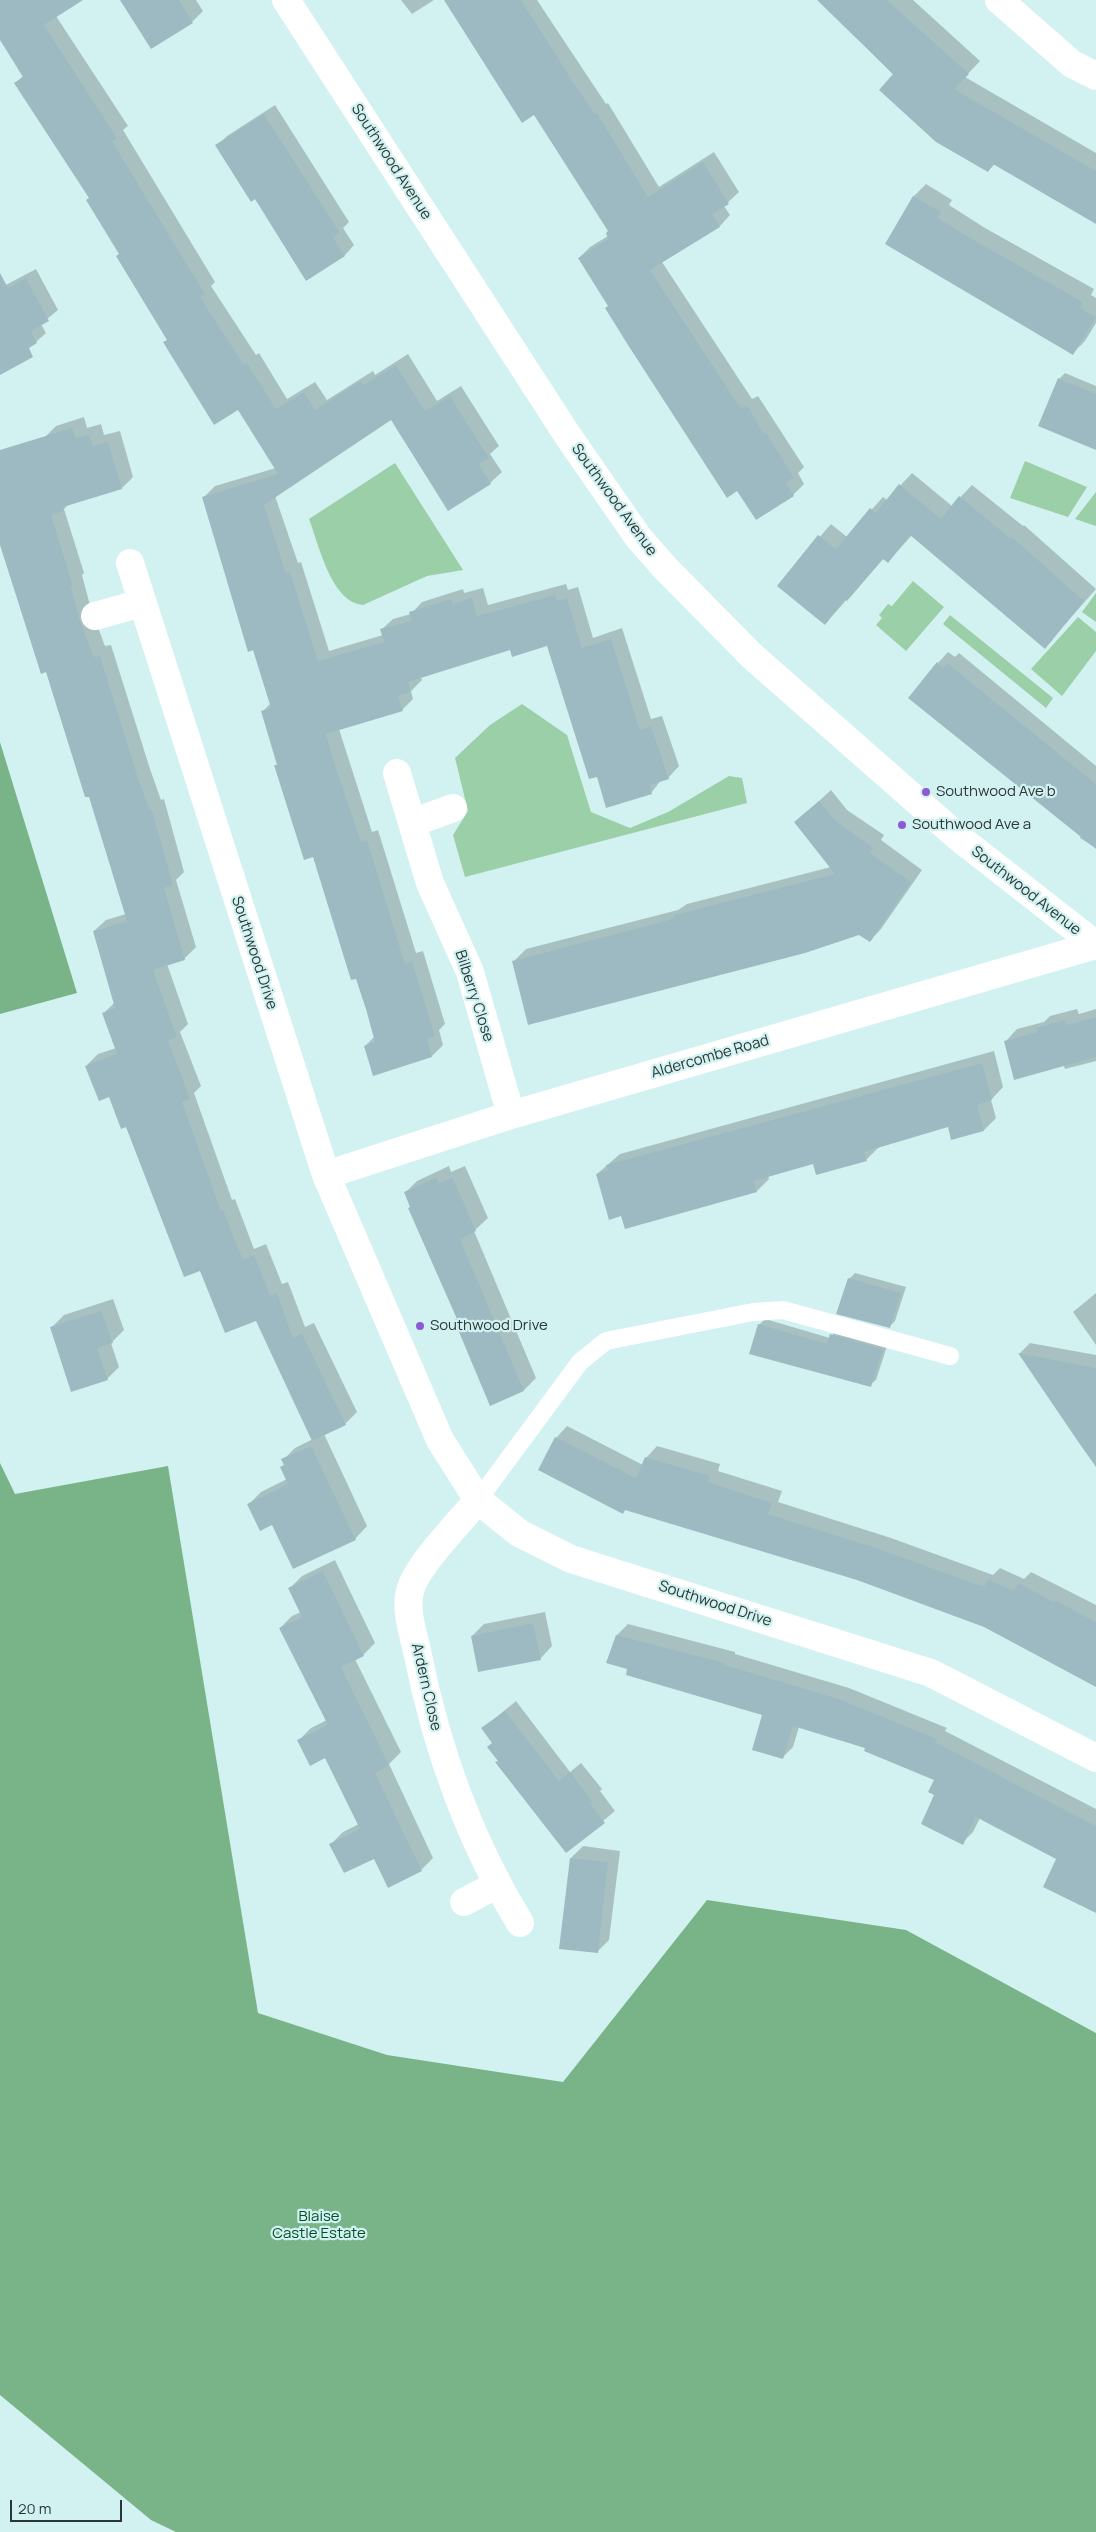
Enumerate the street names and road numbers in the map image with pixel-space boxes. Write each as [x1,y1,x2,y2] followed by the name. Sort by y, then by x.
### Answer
[347,101,435,223] street label: Southwood Avenue
[567,440,661,560] street label: Southwood Avenue
[968,843,1084,939] street label: Southwood Avenue
[227,894,281,1012] street label: Southwood Drive
[451,948,497,1044] street label: Bilberry Close
[649,1032,771,1082] street label: Aldercombe Road
[656,1577,774,1631] street label: Southwood Drive
[407,1641,445,1733] street label: Ardern Close

